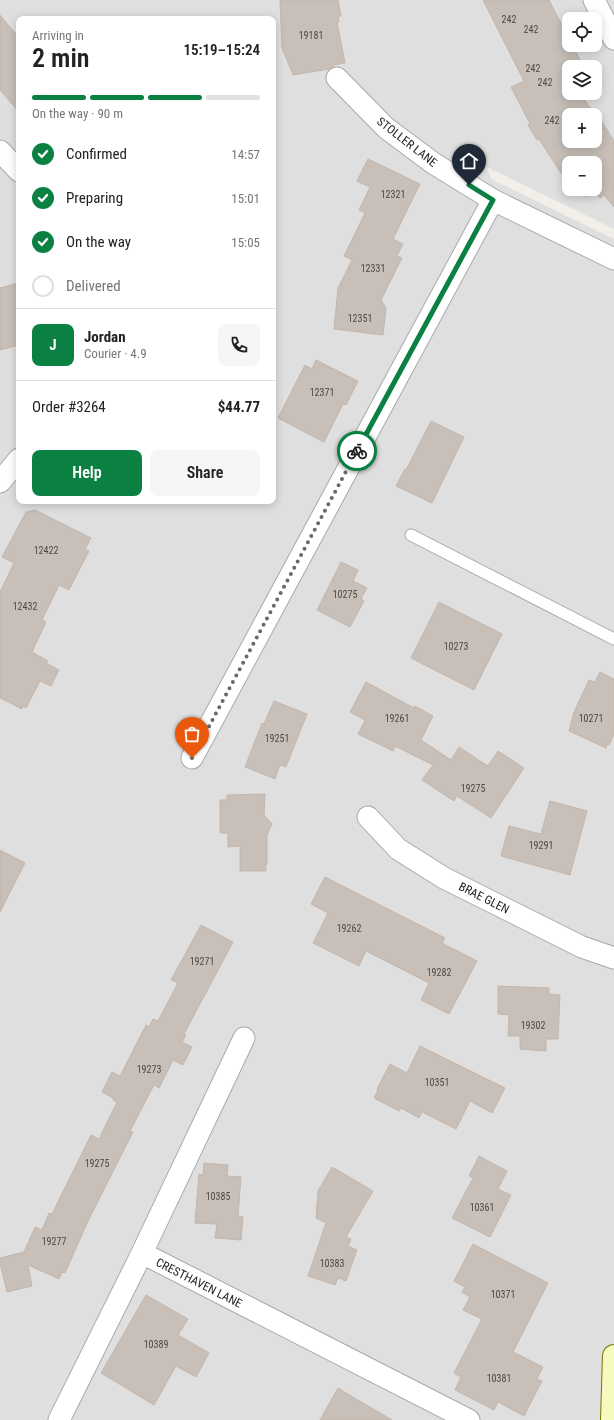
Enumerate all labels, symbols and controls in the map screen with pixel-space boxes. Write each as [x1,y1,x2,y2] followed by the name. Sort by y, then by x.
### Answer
[562,12,602,196] map controls
[562,12,602,52] button: locate
[502,14,516,25] house number: 242
[524,24,538,35] house number: 242
[32,28,84,43] text: Arriving in
[299,30,323,41] house number: 19181
[183,41,260,59] text: 15:19–15:24
[32,43,90,73] text: 2 min
[562,60,602,100] button: layers
[526,63,540,74] house number: 242
[538,77,552,88] house number: 242
[32,106,123,121] text: On the way · 90 m
[562,108,602,148] button: +
[374,114,440,170] street label: STOLLER LANE
[545,115,559,126] house number: 242
[32,143,54,165] icon: check
[452,144,486,185] pin
[66,145,127,163] text: Confirmed
[231,147,260,162] text: 14:57
[458,150,480,172] icon: home
[562,156,602,196] button: −
[32,187,54,209] icon: check
[66,189,123,207] text: Preparing
[381,189,405,200] house number: 12321
[231,191,260,206] text: 15:01
[32,231,54,253] icon: check
[66,233,131,251] text: On the way
[231,235,260,250] text: 15:05
[361,263,385,274] house number: 12331
[66,277,121,295] text: Delivered
[348,313,372,324] house number: 12351
[218,324,260,366] button: phone
[84,328,126,346] text: Jordan
[49,336,57,354] text: J
[84,346,147,361] text: Courier · 4.9
[310,387,334,398] house number: 12371
[32,398,106,416] text: Order #3264
[218,398,260,416] text: $44.77
[337,431,377,471] courier
[346,440,368,462] icon: bike
[32,450,142,496] button: Help
[150,450,260,496] button: Share
[34,545,58,556] house number: 12422
[333,589,357,600] house number: 10275
[13,601,37,612] house number: 12432
[444,641,468,652] house number: 10273
[385,713,409,724] house number: 19261
[579,713,603,724] house number: 10271
[175,717,209,758] pin
[181,723,203,745] icon: bag
[265,733,289,744] house number: 19251
[461,783,485,794] house number: 19275
[529,840,553,851] house number: 19291
[456,879,512,917] street label: BRAE GLEN
[337,923,361,934] house number: 19262
[190,956,214,967] house number: 19271
[427,967,451,978] house number: 19282
[521,1020,545,1031] house number: 19302
[137,1064,161,1075] house number: 19273
[425,1077,449,1088] house number: 10351
[85,1158,109,1169] house number: 19275
[206,1191,230,1202] house number: 10385
[470,1202,494,1213] house number: 10361
[42,1236,66,1247] house number: 19277
[154,1255,244,1311] street label: CRESTHAVEN LANE
[320,1258,344,1269] house number: 10383
[491,1289,515,1300] house number: 10371
[144,1339,168,1350] house number: 10389
[487,1373,511,1384] house number: 10381

